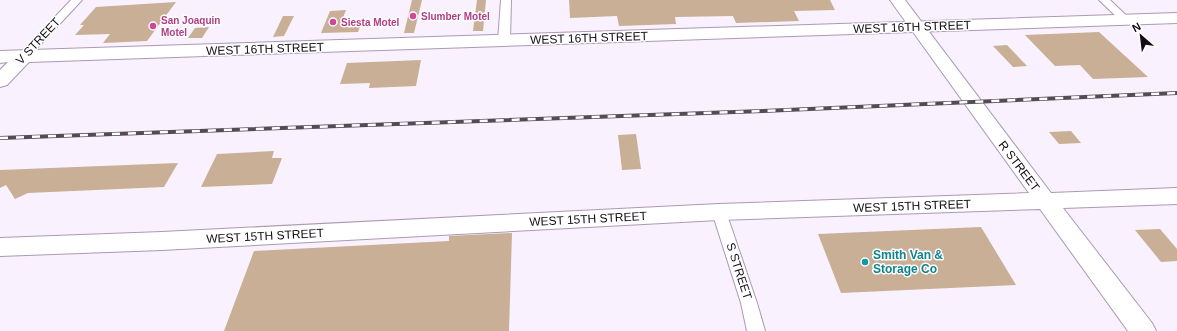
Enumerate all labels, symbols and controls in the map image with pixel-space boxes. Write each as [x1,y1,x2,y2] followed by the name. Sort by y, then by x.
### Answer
[408,11,418,21] marker: Slumber Motel
[421,11,490,22] place label: Slumber Motel
[13,14,64,67] street label: V STREET
[161,15,220,38] place label: San Joaquin Motel
[1121,16,1161,56] north arrow
[328,17,338,27] marker: Siesta Motel
[341,17,400,28] place label: Siesta Motel
[853,18,972,36] street label: WEST 16TH STREET
[1130,20,1143,34] text: N
[148,21,158,31] marker: San Joaquin Motel
[530,29,649,47] street label: WEST 16TH STREET
[206,40,325,58] street label: WEST 16TH STREET
[996,138,1043,194] street label: R STREET
[853,197,972,215] street label: WEST 15TH STREET
[529,209,648,229] street label: WEST 15TH STREET
[206,226,325,246] street label: WEST 15TH STREET
[723,241,755,302] street label: S STREET
[873,248,943,276] place label: Smith Van & Storage Co
[860,257,870,267] marker: Smith Van & Storage Co

